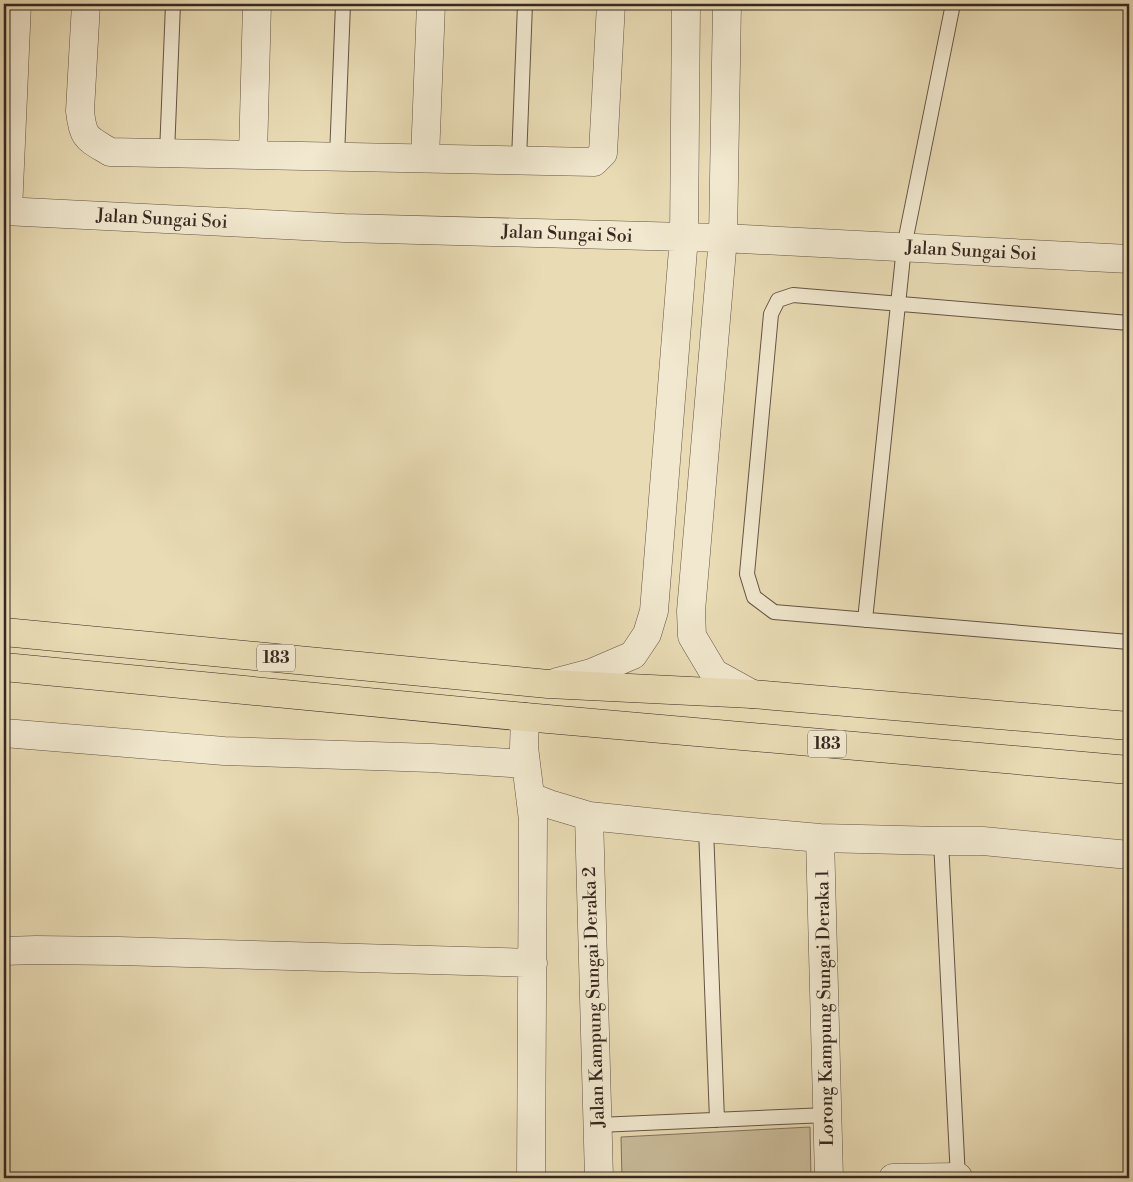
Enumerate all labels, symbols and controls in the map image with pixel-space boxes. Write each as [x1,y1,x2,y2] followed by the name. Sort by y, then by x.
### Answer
[95,204,228,234] street label: Jalan Sungai Soi
[500,220,633,248] street label: Jalan Sungai Soi
[904,236,1037,266] street label: Jalan Sungai Soi
[257,644,295,671] road number: 183
[808,731,846,758] road number: 183
[578,866,610,1129] street label: Jalan Kampung Sungai Deraka 2
[811,869,839,1146] street label: Lorong Kampung Sungai Deraka 1

